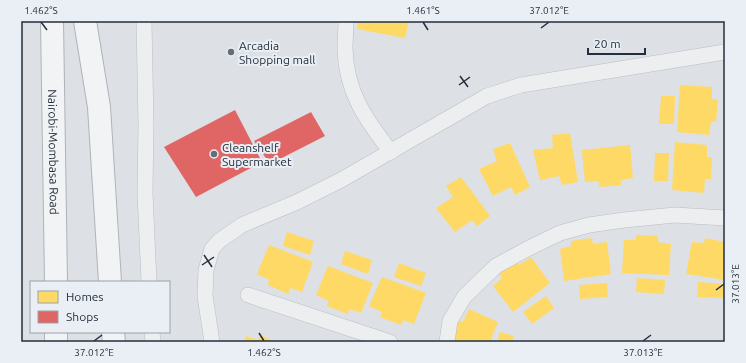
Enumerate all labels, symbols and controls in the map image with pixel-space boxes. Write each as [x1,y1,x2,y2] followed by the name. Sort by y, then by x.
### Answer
[24,5,58,16] text: 1.462°S
[406,5,440,16] text: 1.461°S
[529,5,569,16] text: 37.012°E
[588,30,645,56] scale bar
[594,37,621,50] text: 20 m
[239,39,315,66] place label: Arcadia Shopping mall
[226,47,236,57] marker: Arcadia Shopping mall
[47,89,61,215] street label: Nairobi-Mombasa Road
[222,141,292,168] place label: Cleanshelf Supermarket
[209,149,219,159] marker: Cleanshelf Supermarket
[730,264,741,304] text: 37.013°E
[30,281,170,333] legend
[66,290,104,303] text: Homes
[66,310,98,323] text: Shops
[74,347,114,358] text: 37.012°E
[247,347,281,358] text: 1.462°S
[623,347,663,358] text: 37.013°E

